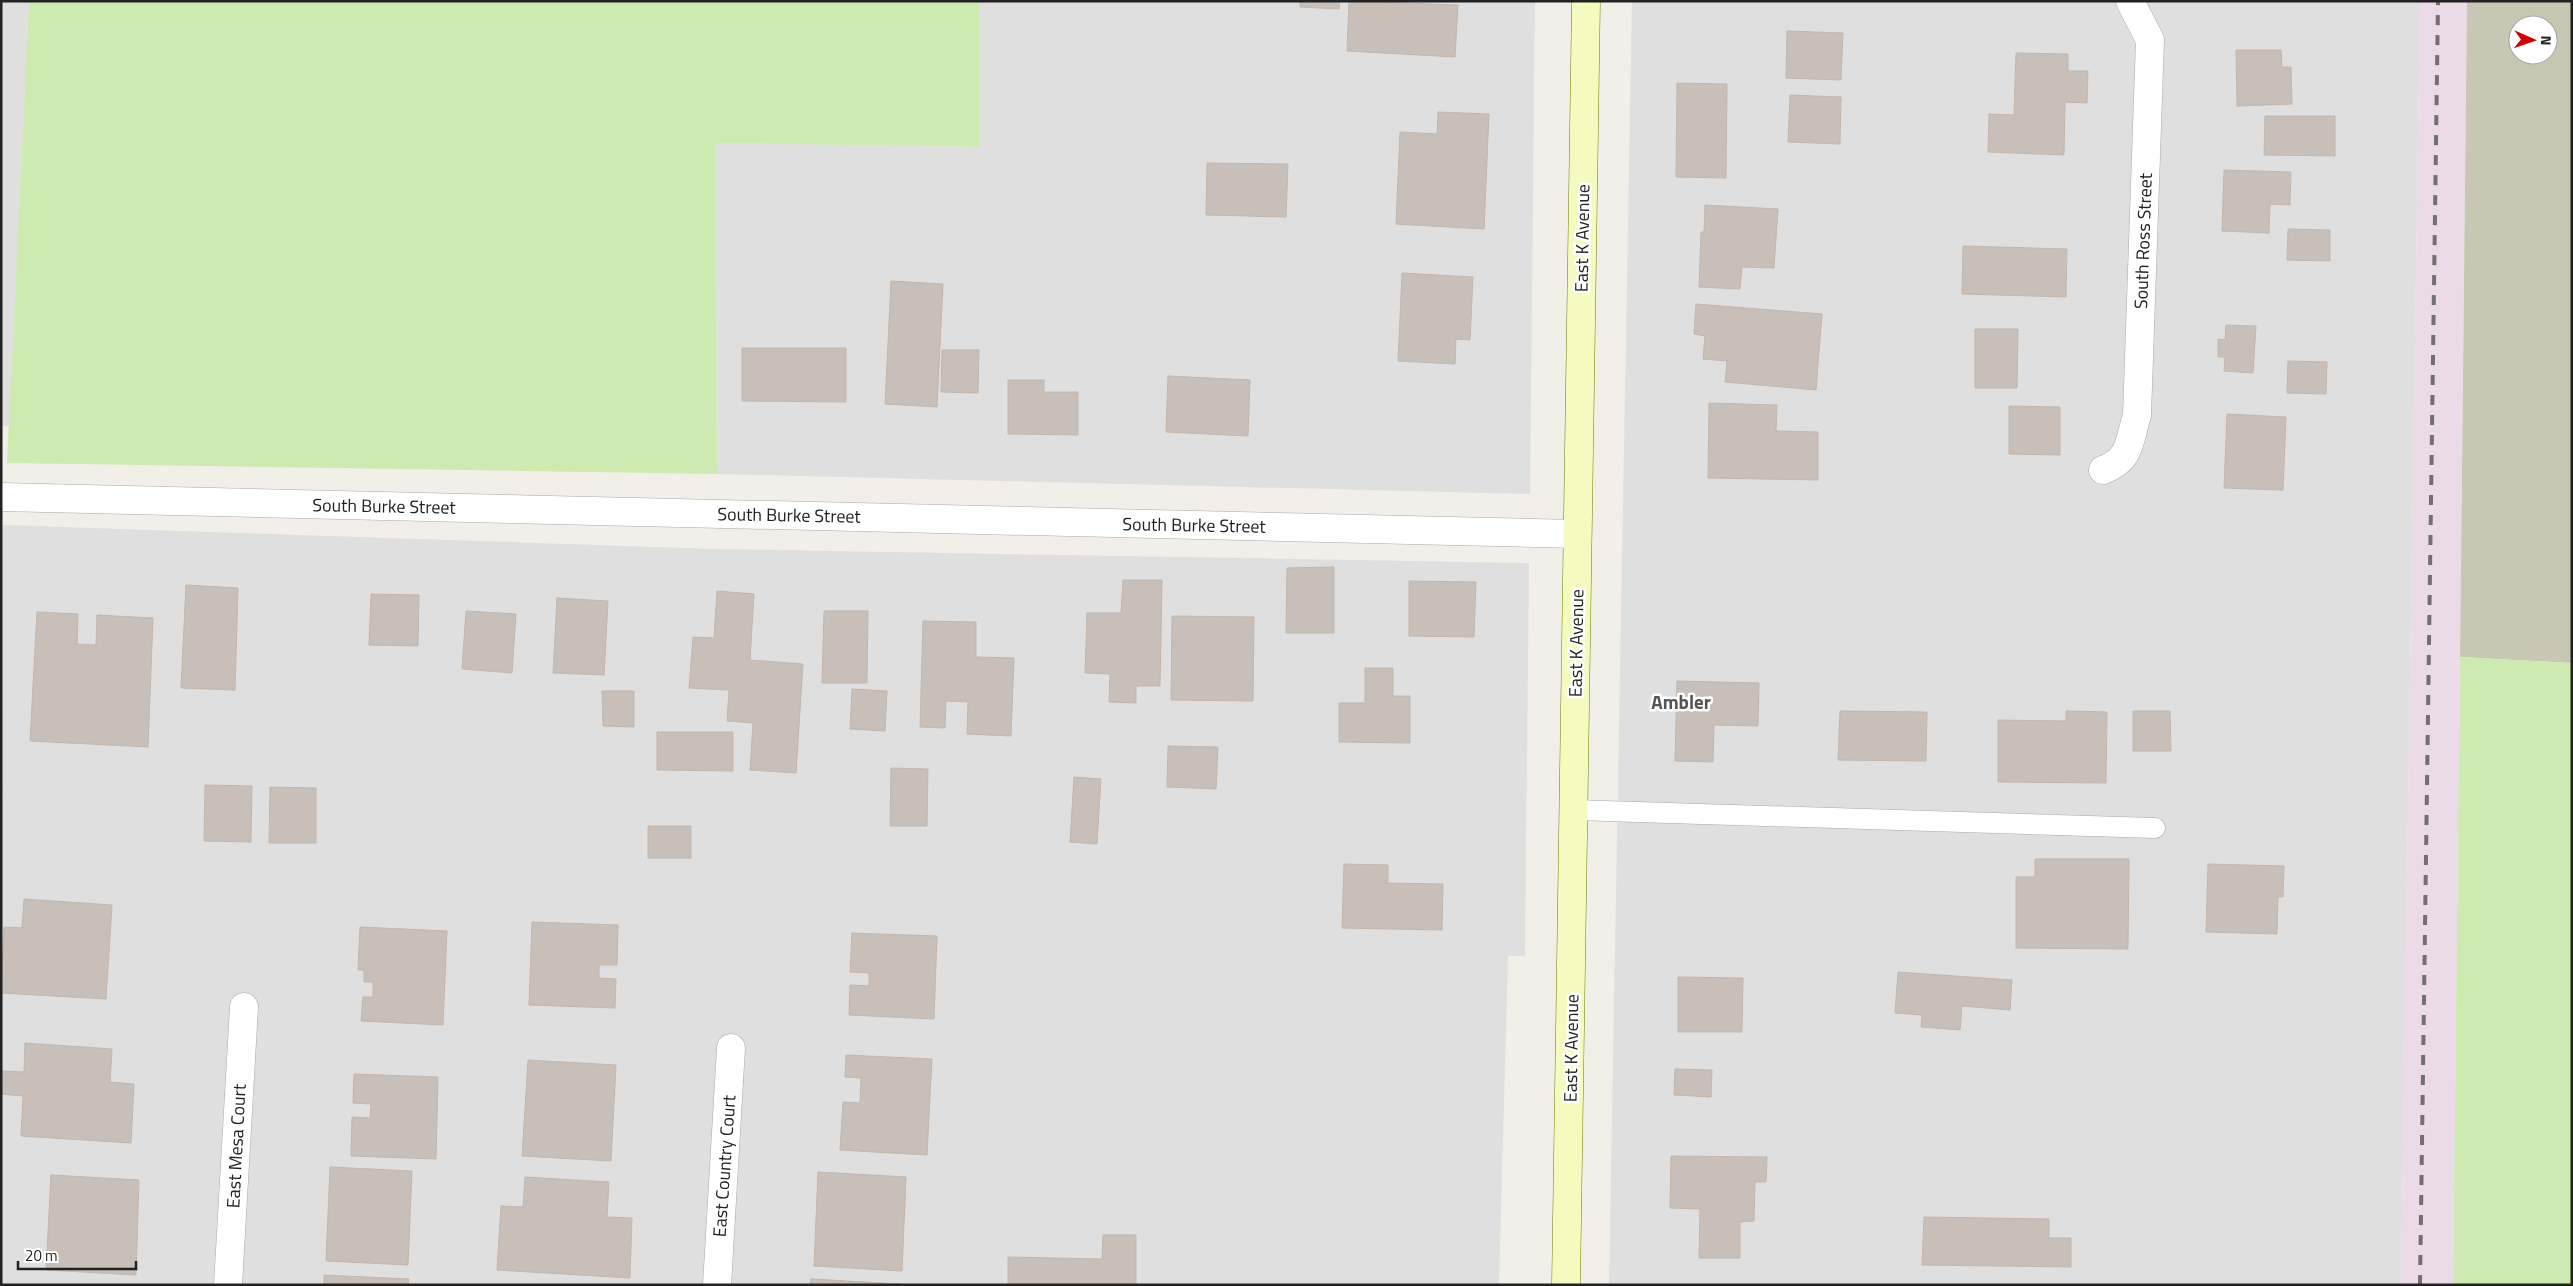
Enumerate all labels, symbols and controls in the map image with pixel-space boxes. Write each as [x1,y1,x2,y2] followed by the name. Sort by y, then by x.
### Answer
[2508,15,2558,65] north arrow
[2536,35,2557,46] text: N
[2127,172,2159,310] street label: South Ross Street
[1568,184,1596,292] street label: East K Avenue
[312,491,457,521] street label: South Burke Street
[717,500,862,530] street label: South Burke Street
[1122,510,1267,540] street label: South Burke Street
[1562,589,1590,697] street label: East K Avenue
[1651,687,1711,716] district label: Ambler
[1557,994,1585,1102] street label: East K Avenue
[219,1083,253,1209] street label: East Mesa Court
[706,1093,742,1238] street label: East Country Court
[18,1238,135,1270] scale bar
[25,1244,58,1267] text: 20 m

